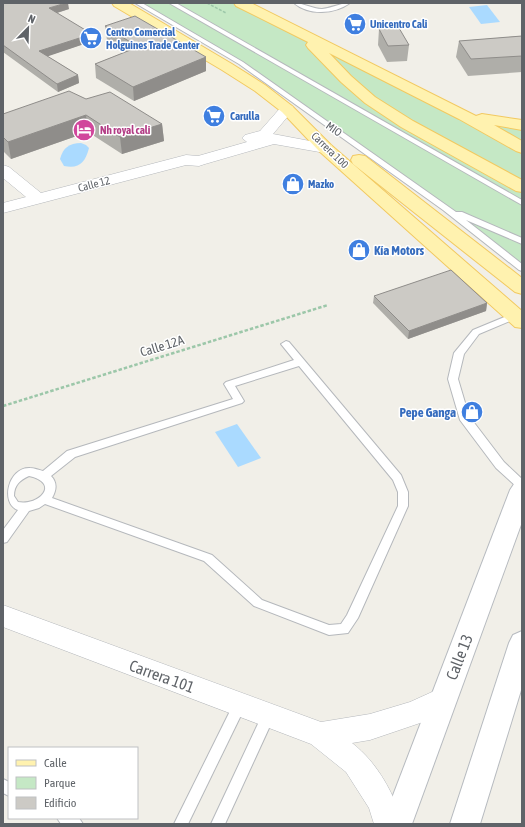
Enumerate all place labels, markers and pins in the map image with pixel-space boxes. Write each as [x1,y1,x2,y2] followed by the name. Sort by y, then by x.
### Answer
[342,11,368,37] supermarket icon: Unicentro Cali
[370,18,428,30] place label: Unicentro Cali
[78,25,104,51] supermarket icon: Centro Comercial Holguines Trade Center
[106,26,200,51] place label: Centro Comercial Holguines Trade Center
[201,103,227,129] supermarket icon: Carulla
[230,110,260,122] place label: Carulla
[71,117,97,143] hotel icon: Nh royal cali
[100,124,151,136] place label: Nh royal cali
[280,171,306,197] shop icon: Mazko
[308,178,334,190] place label: Mazko
[346,237,372,263] shop icon: Kía Motors
[374,243,425,258] place label: Kía Motors
[459,399,485,425] shop icon: Pepe Ganga
[399,405,456,420] place label: Pepe Ganga

